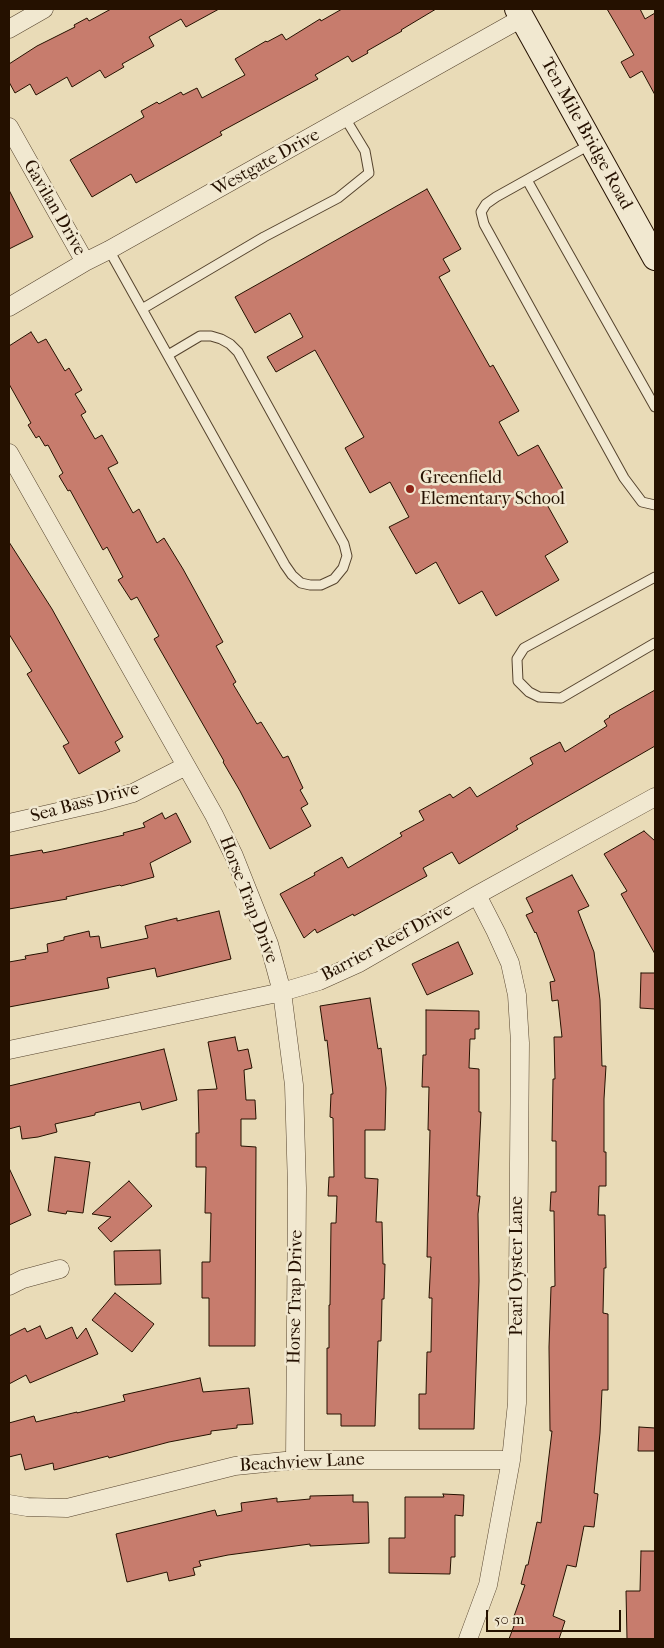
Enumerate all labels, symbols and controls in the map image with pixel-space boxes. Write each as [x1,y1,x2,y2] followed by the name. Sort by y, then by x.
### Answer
[535,54,637,214] street label: Ten Mile Bridge Road
[208,125,324,201] street label: Westgate Drive
[18,156,90,260] street label: Gavilan Drive
[420,468,565,510] place label: Greenfield Elementary School
[404,483,416,495] marker: Greenfield Elementary School
[28,778,142,828] street label: Sea Bass Drive
[214,833,282,967] street label: Horse Trap Drive
[318,899,456,987] street label: Barrier Reef Drive
[507,1196,529,1336] street label: Pearl Oyster Lane
[284,1230,308,1364] street label: Horse Trap Drive
[239,1449,365,1477] street label: Beachview Lane
[489,1600,624,1632] scale bar
[494,1610,524,1628] text: 50 m

